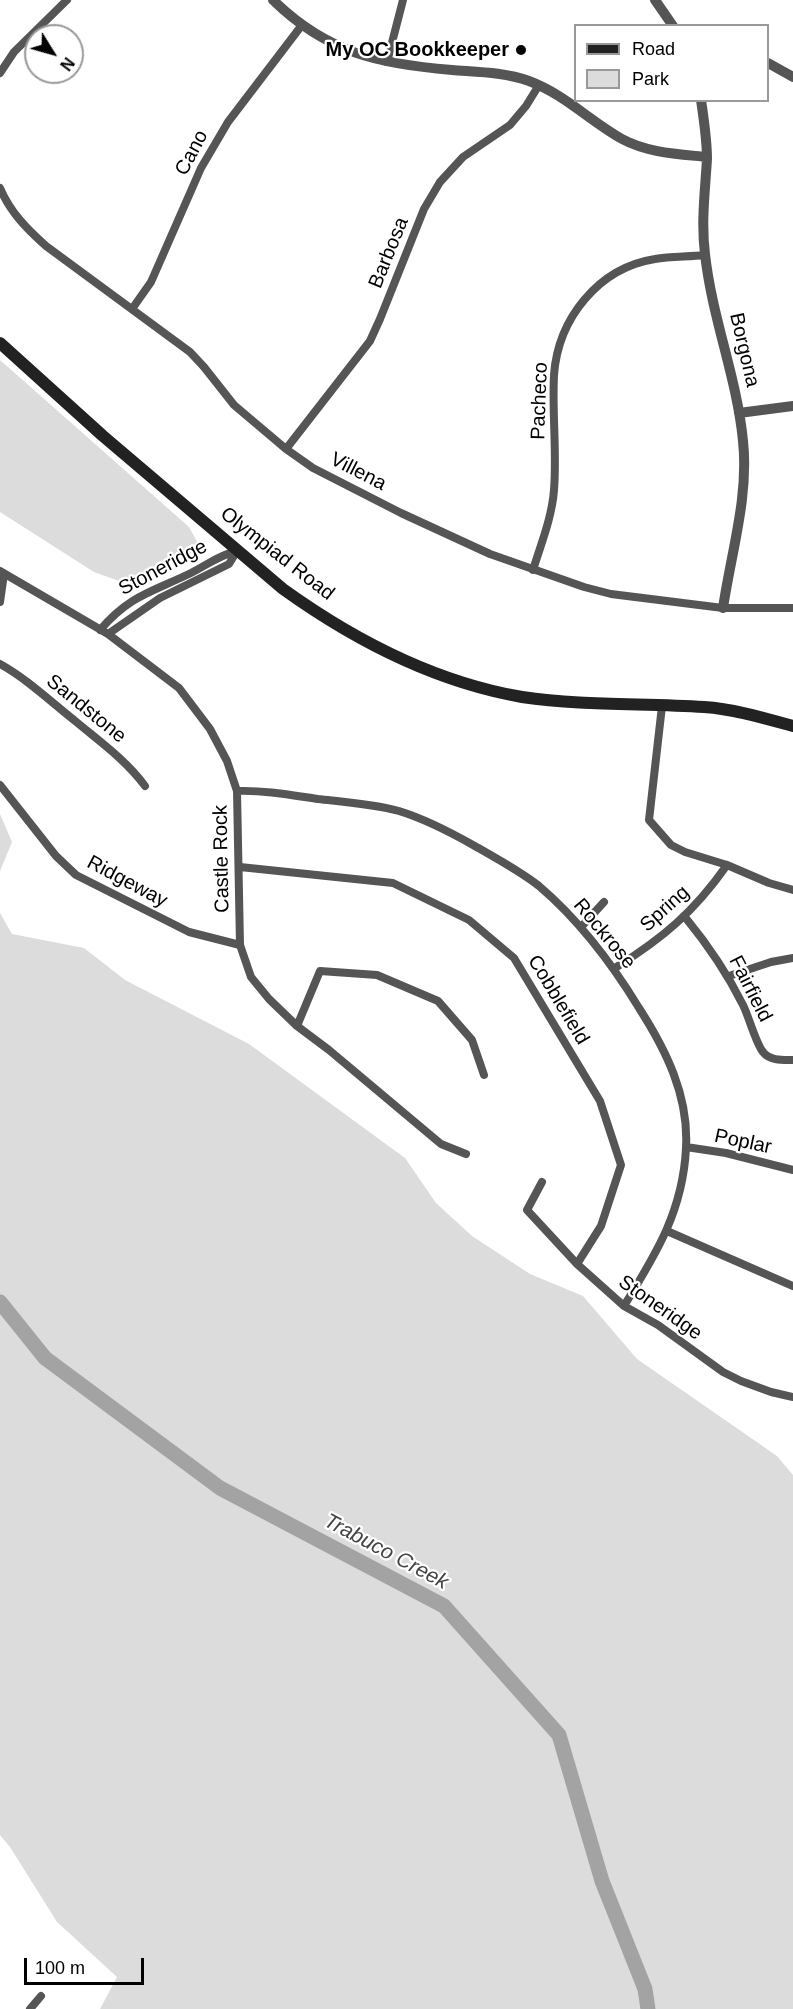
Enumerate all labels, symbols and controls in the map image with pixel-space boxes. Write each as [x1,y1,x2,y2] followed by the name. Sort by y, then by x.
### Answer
[24,24,84,84] north arrow
[574,24,769,102] legend
[326,38,509,62] place label: My OC Bookkeeper
[632,39,675,59] text: Road
[514,43,528,57] marker: My OC Bookkeeper
[57,54,77,74] text: N
[632,69,669,89] text: Park
[170,126,214,180] street label: Cano
[364,214,414,292] street label: Barbosa
[724,310,764,390] street label: Borgona
[527,362,553,440] street label: Pacheco
[326,448,390,496] street label: Villena
[215,502,339,606] street label: Olympiad Road
[115,535,211,601] street label: Stoneridge
[41,670,131,748] street label: Sandstone
[209,805,235,913] street label: Castle Rock
[83,851,171,913] street label: Ridgeway
[635,881,695,937] street label: Spring
[568,894,640,974] street label: Rockrose
[522,951,594,1049] street label: Cobblefield
[723,952,777,1026] street label: Fairfield
[712,1124,774,1160] street label: Poplar
[613,1270,707,1346] street label: Stoneridge
[319,1509,453,1595] water label: Trabuco Creek
[27,1946,147,1984] scale bar
[35,1958,85,1978] text: 100 m

